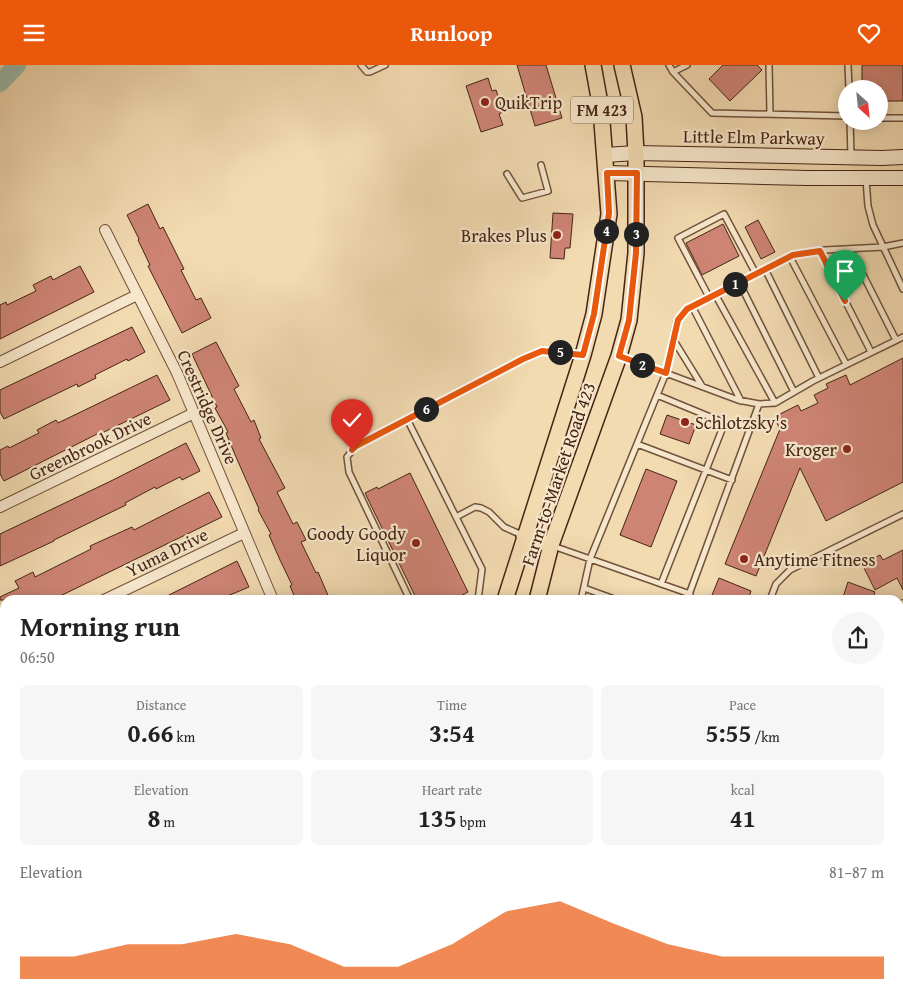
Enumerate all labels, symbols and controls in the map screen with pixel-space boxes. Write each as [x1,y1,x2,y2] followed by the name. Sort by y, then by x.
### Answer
[410,17,493,49] text: Runloop
[20,19,48,47] icon: menu
[855,19,883,47] icon: heart
[838,80,888,130] north arrow
[838,80,888,130] map controls
[495,89,562,116] place label: QuikTrip
[479,96,491,108] marker: QuikTrip
[571,97,633,123] road number: FM 423
[683,122,825,152] street label: Little Elm Parkway
[594,219,618,243] pin: 4
[603,221,610,241] text: 4
[624,221,648,247] pin: 3
[461,222,547,249] place label: Brakes Plus
[633,224,640,244] text: 3
[551,229,563,241] marker: Brakes Plus
[824,250,866,301] pin
[831,257,859,285] icon: arrive
[722,271,748,297] pin: 1
[732,274,739,294] text: 1
[548,339,572,365] pin: 5
[557,342,564,362] text: 5
[171,345,245,469] street label: Crestridge Drive
[630,353,654,377] pin: 2
[639,355,646,375] text: 2
[514,379,602,569] street label: Farm-to-Market Road 423
[414,397,438,421] pin: 6
[331,399,373,450] pin
[423,399,430,419] text: 6
[24,405,156,487] street label: Greenbrook Drive
[338,406,366,434] icon: check
[695,409,787,436] place label: Schlotzsky's
[679,416,691,428] marker: Schlotzsky's
[785,436,838,463] place label: Kroger
[841,443,853,455] marker: Kroger
[307,520,407,568] place label: Goody Goody Liquor
[121,521,213,583] street label: Yuma Drive
[410,537,422,549] marker: Goody Goody Liquor
[754,546,876,573] place label: Anytime Fitness
[738,553,750,565] marker: Anytime Fitness
[20,605,180,646] text: Morning run
[832,612,884,664] button: share
[20,645,55,669] text: 06:50
[136,695,186,715] text: Distance
[437,695,467,715] text: Time
[729,695,756,715] text: Pace
[128,715,173,751] text: 0.66
[429,715,475,751] text: 3:54
[706,715,752,751] text: 5:55
[173,727,195,747] text: km
[752,727,780,747] text: /km
[134,780,189,800] text: Elevation
[422,780,482,800] text: Heart rate
[731,780,755,800] text: kcal
[148,800,161,836] text: 8
[418,800,457,836] text: 135
[730,800,756,836] text: 41
[161,812,175,832] text: m
[457,812,486,832] text: bpm
[20,860,83,884] text: Elevation
[829,860,884,884] text: 81–87 m

